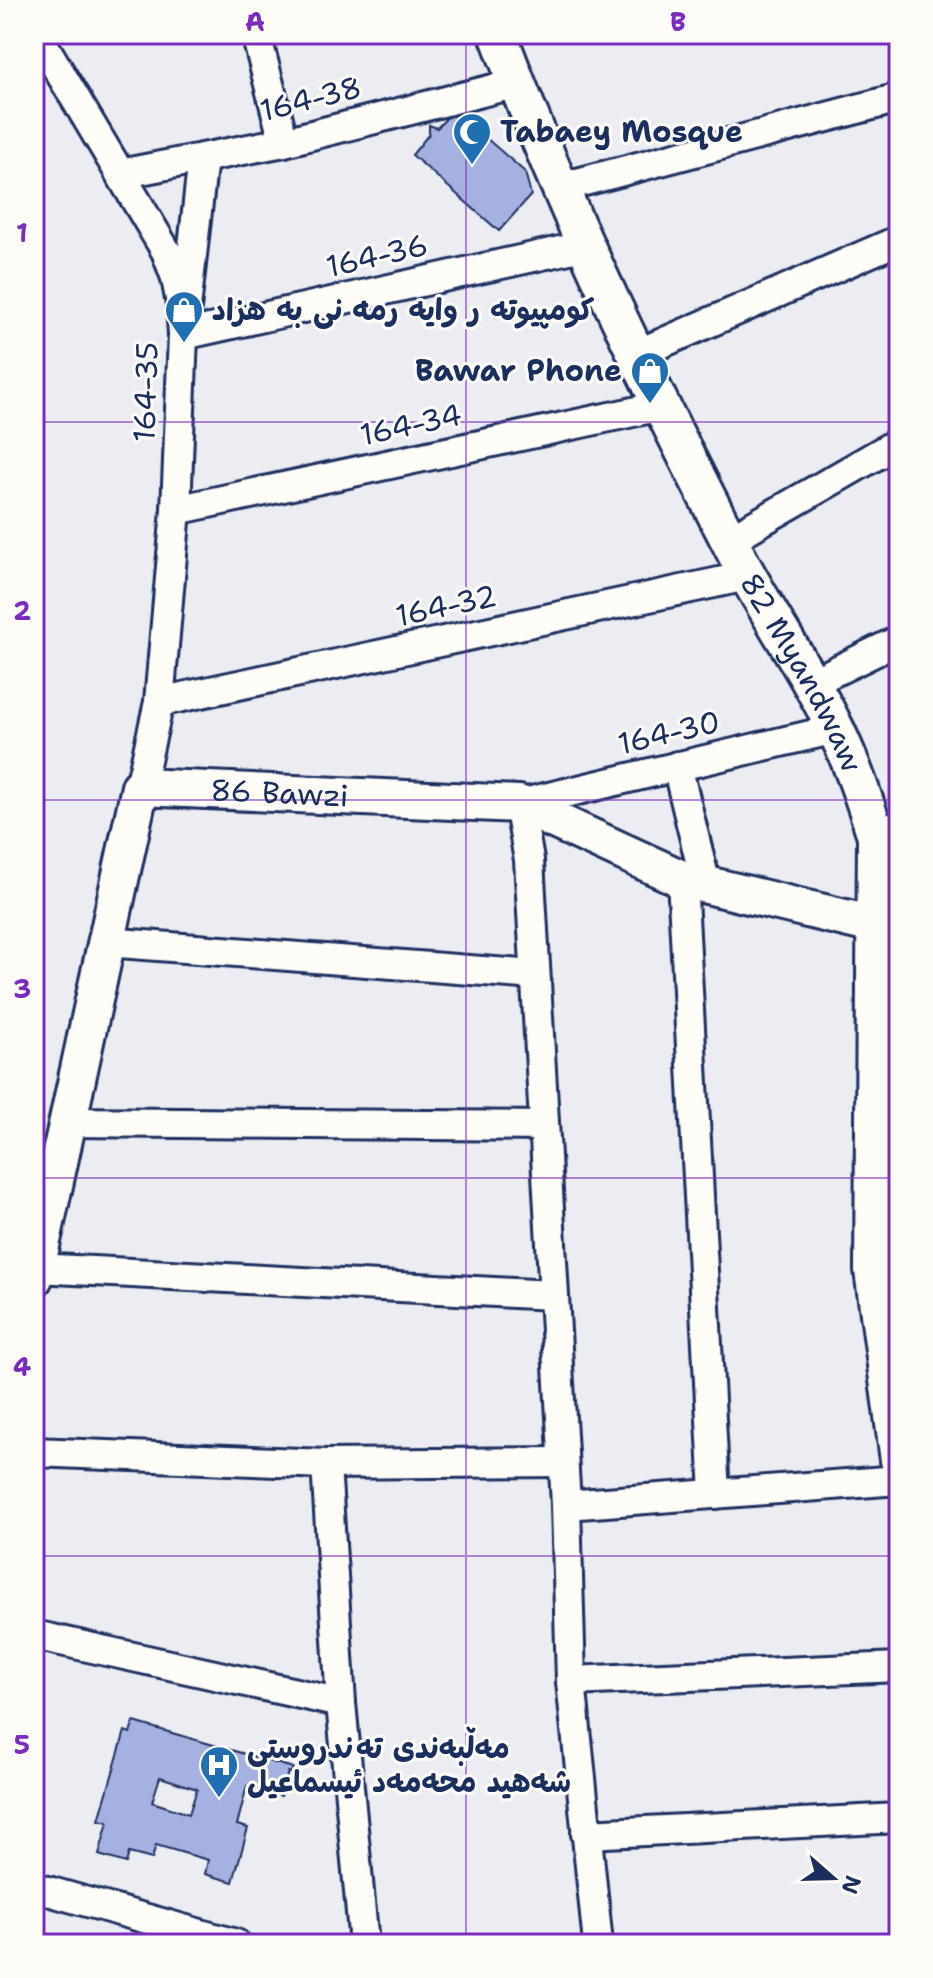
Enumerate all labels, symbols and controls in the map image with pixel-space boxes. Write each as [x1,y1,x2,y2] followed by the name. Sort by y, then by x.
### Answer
[245,4,265,39] text: A
[670,4,686,39] text: B
[256,66,366,131] street label: 164-38
[451,111,493,166] mosque icon: Tabaey Mosque
[500,111,743,152] place label: Tabaey Mosque
[16,215,28,250] text: 1
[322,224,432,287] street label: 164-36
[163,289,205,344] shop icon: کومپیوته ر وایه رمه نی به هزاد
[212,289,595,330] place label: کومپیوته ر وایه رمه نی به هزاد
[123,341,168,443] street label: 164-35
[415,350,622,391] place label: Bawar Phone
[629,350,671,405] shop icon: Bawar Phone
[356,394,465,455] street label: 164-34
[730,566,873,778] street label: 82 Myandwaw
[392,575,500,636] street label: 164-32
[13,593,31,628] text: 2
[614,701,724,764] street label: 164-30
[210,769,349,816] street label: 86 Bawzi
[13,971,31,1006] text: 3
[13,1349,31,1384] text: 4
[247,1726,571,1802] place label: مەڵبەندی تەندروستی شەهید محەمەد ئیسماعیل
[14,1727,30,1762] text: 5
[198,1744,240,1799] hospital icon: مەڵبەندی تەندروستی شەهید محەمەد ئیسماعیل
[793,1838,873,1918] north arrow
[835,1872,868,1898] text: N

